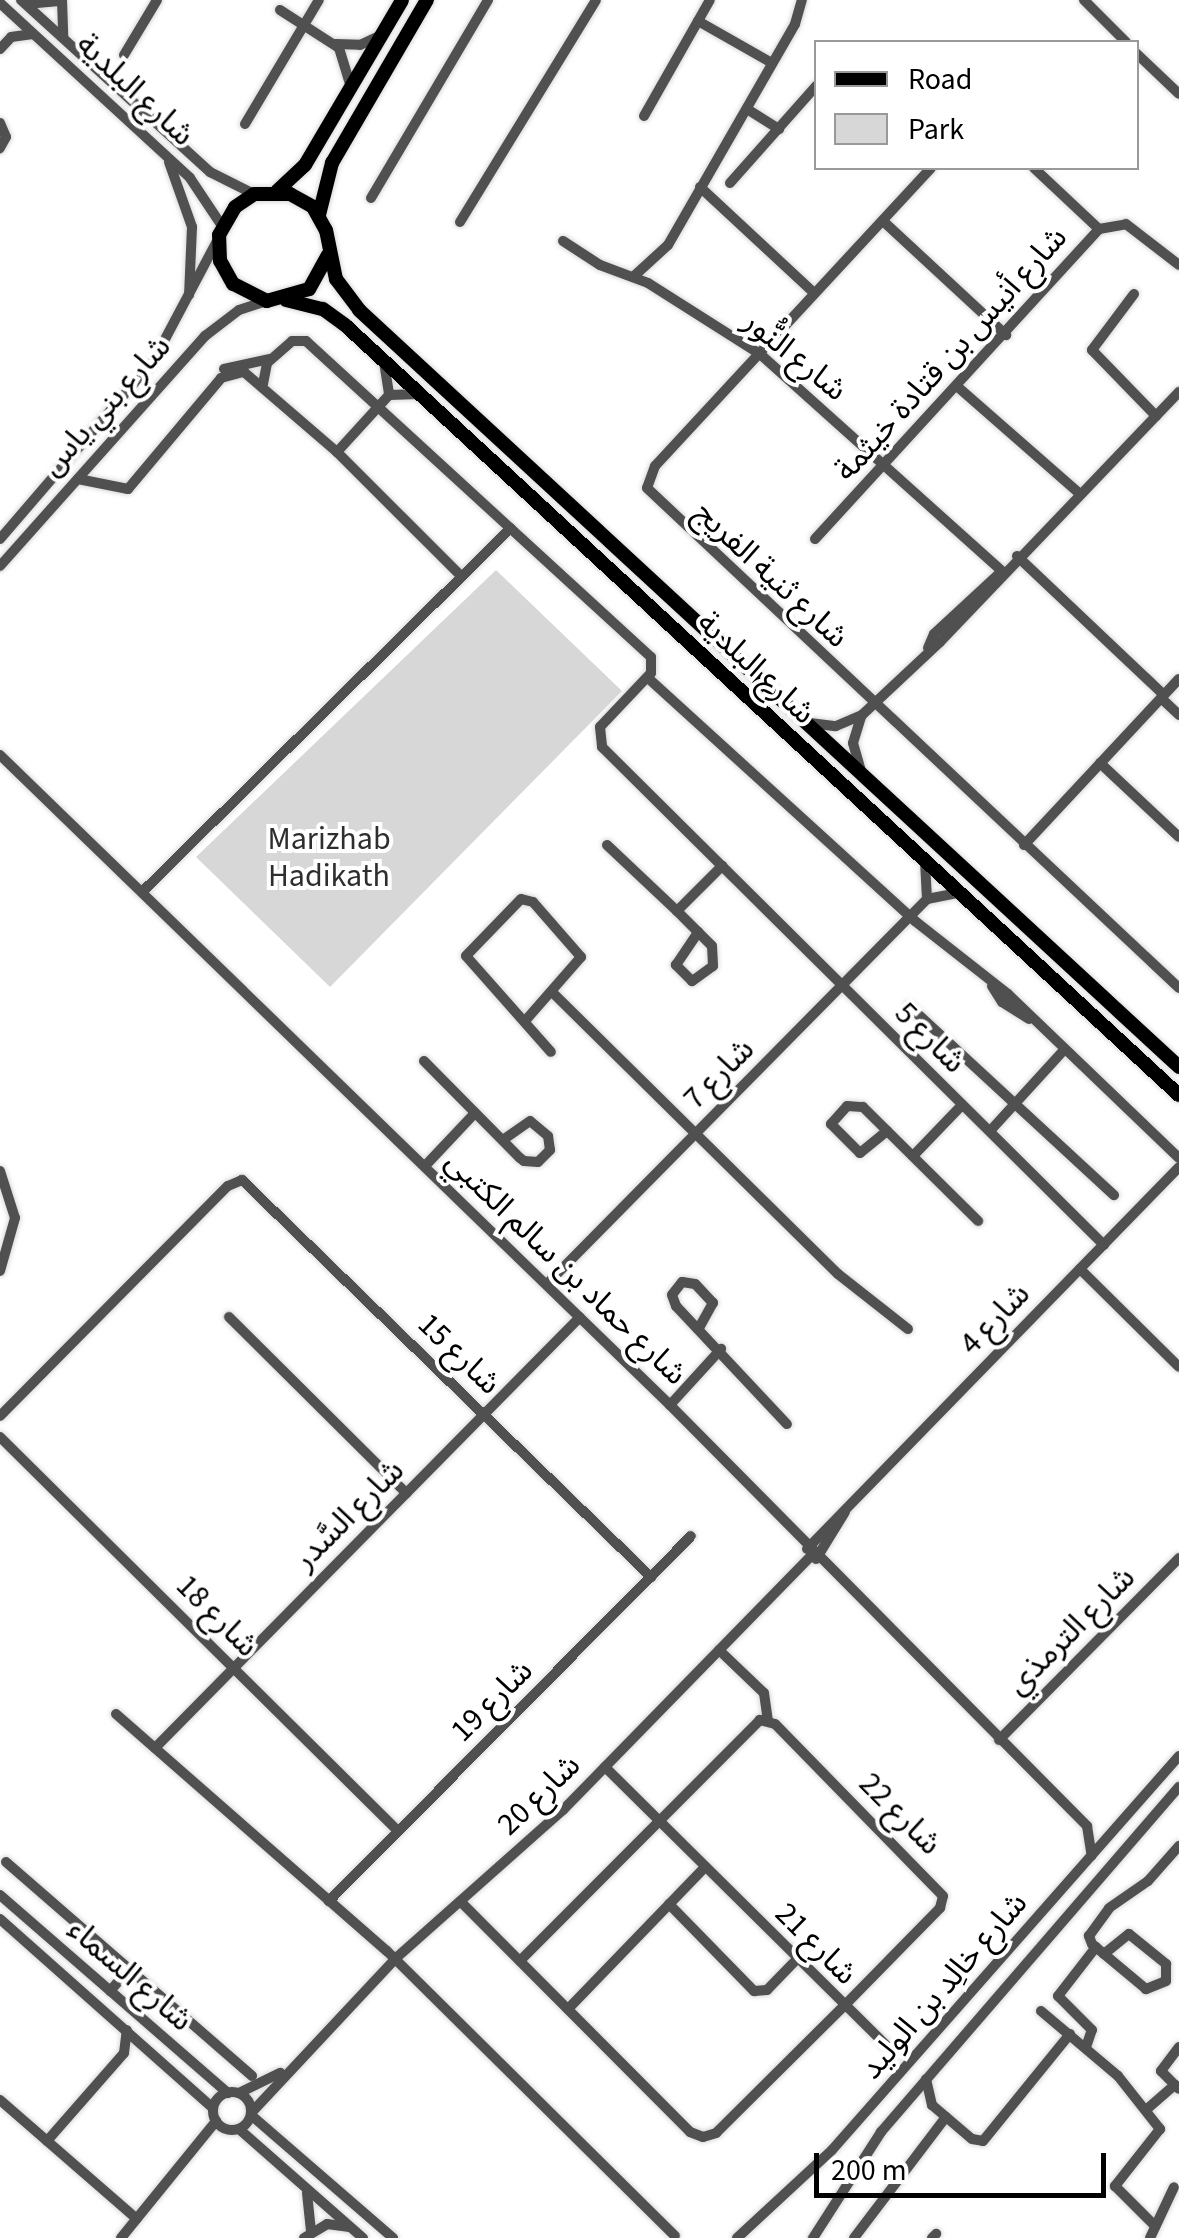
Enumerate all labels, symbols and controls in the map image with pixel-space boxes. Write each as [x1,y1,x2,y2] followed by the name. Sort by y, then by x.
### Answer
[68,26,202,154] street label: شارع البلدية
[814,40,1139,170] legend
[908,58,972,101] text: Road
[908,108,964,151] text: Park
[827,219,1075,489] street label: شارع أنيس بن قتادة خيثمة
[735,303,855,409] street label: شارع النُّور
[33,328,179,484] street label: شارع بني ياس
[686,494,856,656] street label: شارع ثنية الفريج
[689,604,823,732] street label: شارع البلدية
[267,821,391,896] park label: Marizhab Hadikath
[886,994,974,1082] street label: شارع 5
[675,1030,763,1118] street label: شارع 7
[437,1143,695,1393] street label: شارع حماد بن سالم الكتبي
[952,1275,1038,1363] street label: شارع 4
[409,1305,509,1403] street label: شارع 15
[286,1452,412,1578] street label: شارع السَّدر
[999,1559,1143,1703] street label: شارع الترمذي
[168,1567,266,1665] street label: شارع 18
[443,1652,541,1750] street label: شارع 19
[489,1746,589,1844] street label: شارع 20
[851,1765,949,1863] street label: شارع 22
[852,1885,1036,2087] street label: شارع خالِد بن الوليد
[767,1895,865,1993] street label: شارع 21
[60,1910,200,2040] street label: شارع السماء
[819,2133,1112,2195] scale bar
[831,2149,907,2192] text: 200 m

